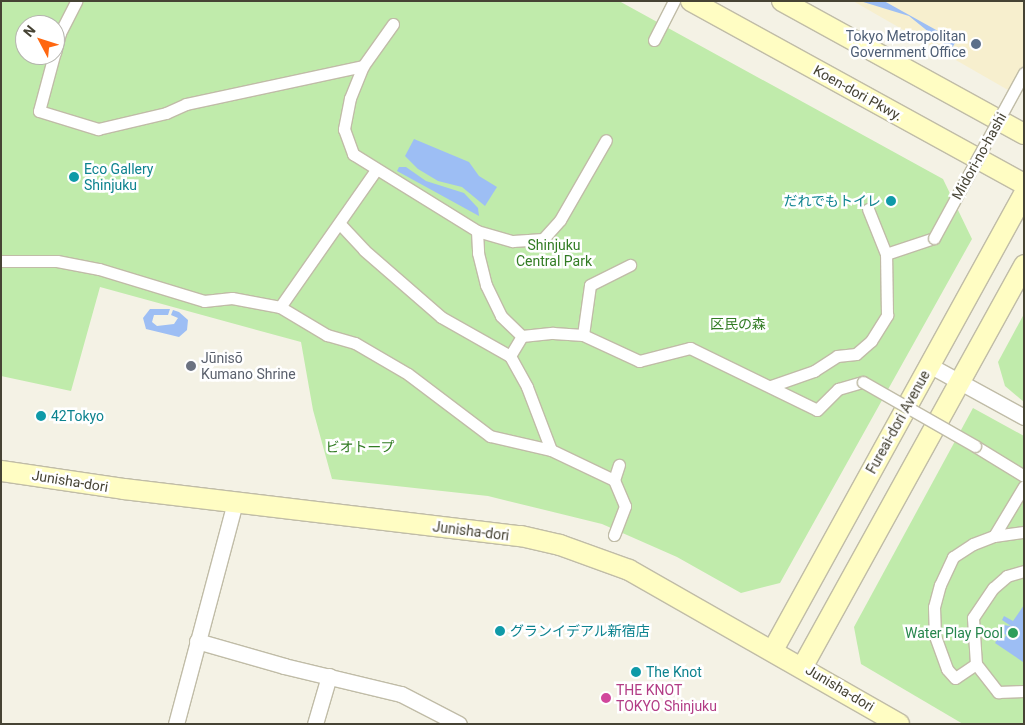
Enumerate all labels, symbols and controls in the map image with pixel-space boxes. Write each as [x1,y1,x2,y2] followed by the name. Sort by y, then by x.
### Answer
[15,15,65,65] north arrow
[20,22,39,40] text: N
[846,28,966,60] place label: Tokyo Metropolitan Government Office
[970,38,982,50] marker: Tokyo Metropolitan Government Office
[811,62,905,124] street label: Koen-dori Pkwy.
[948,110,1010,202] street label: Midori-no-hashi
[84,161,153,193] place label: Eco Gallery Shinjuku
[68,171,80,183] marker: Eco Gallery Shinjuku
[783,193,881,209] place label: だれでもトイレ
[885,195,897,207] marker: だれでもトイレ
[516,237,592,270] park label: Shinjuku Central Park
[710,316,766,332] park label: 区民の森
[201,350,296,382] place label: Jūnisō Kumano Shrine
[185,360,197,372] marker: Jūnisō Kumano Shrine
[863,367,933,477] street label: Fureai-dori Avenue
[51,408,104,424] place label: 42Tokyo
[35,410,47,422] marker: 42Tokyo
[325,439,395,455] park label: ビオトープ
[31,467,109,495] street label: Junisha-dori
[432,518,510,544] street label: Junisha-dori
[510,623,650,639] place label: グランイデアル新宿店
[494,625,506,637] marker: グランイデアル新宿店
[905,625,1003,641] place label: Water Play Pool
[1007,627,1019,639] marker: Water Play Pool
[803,661,877,715] street label: Junisha-dori
[646,664,702,680] place label: The Knot
[630,666,642,678] marker: The Knot
[616,682,717,714] place label: THE KNOT TOKYO Shinjuku
[600,692,612,704] marker: THE KNOT TOKYO Shinjuku

